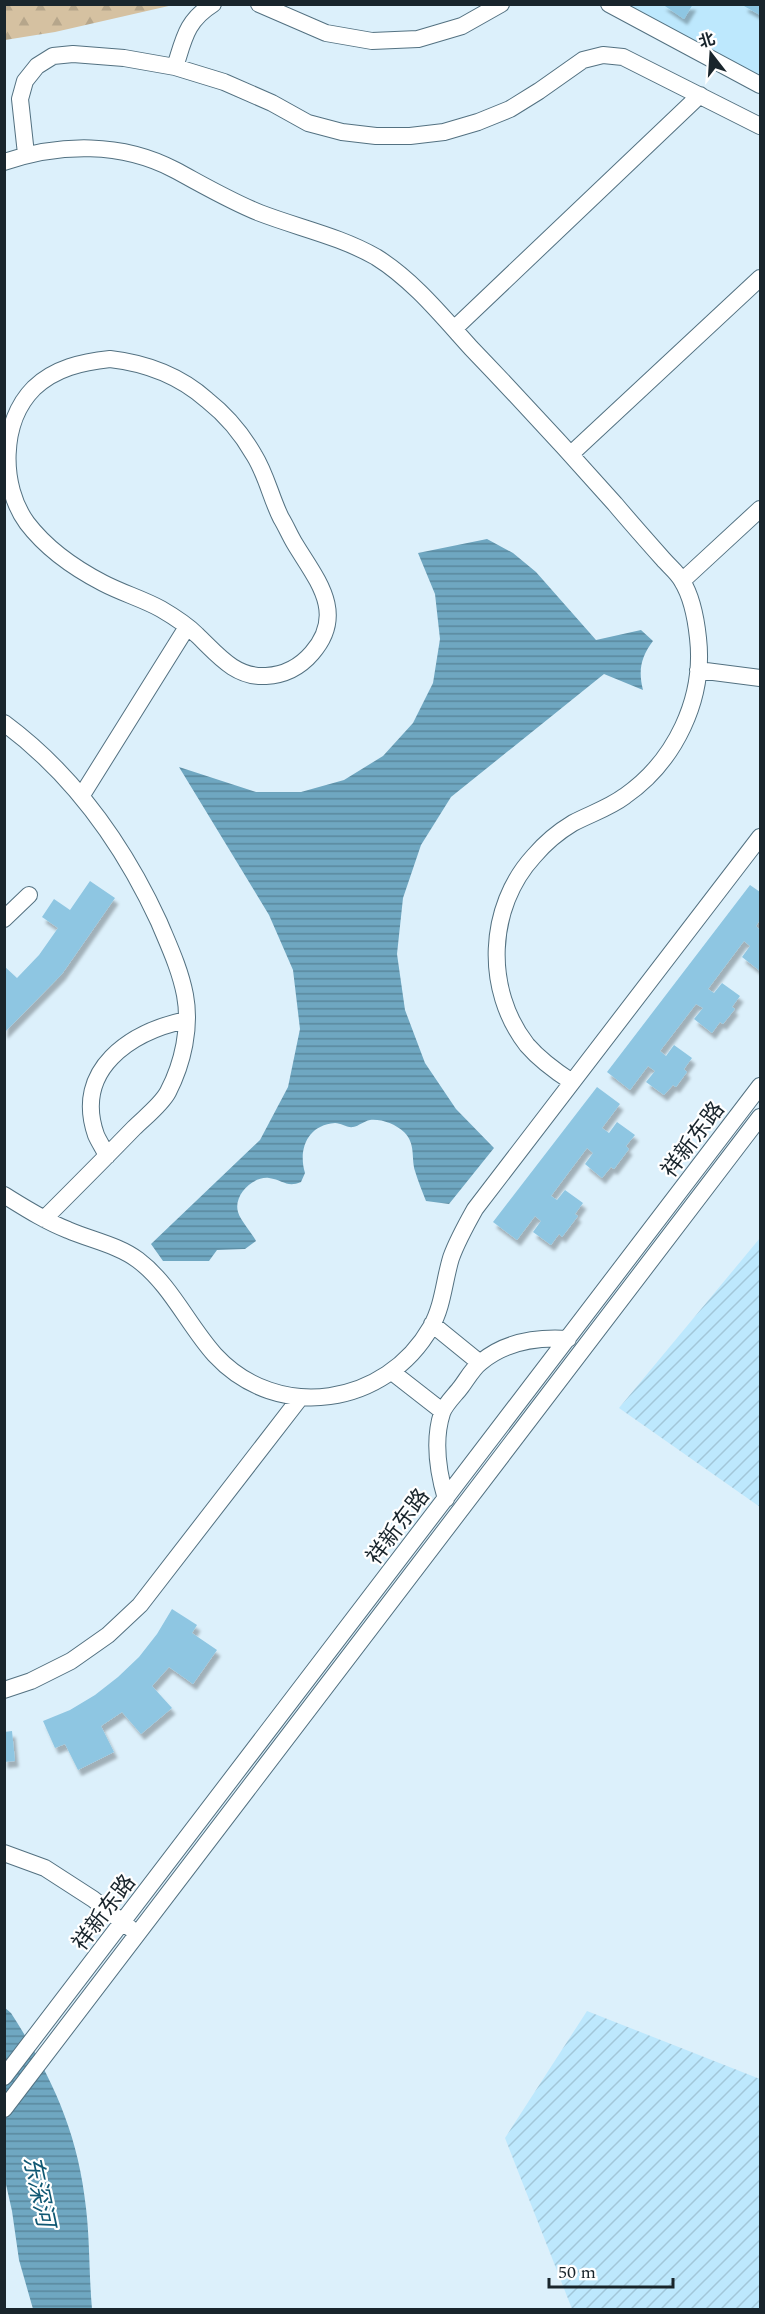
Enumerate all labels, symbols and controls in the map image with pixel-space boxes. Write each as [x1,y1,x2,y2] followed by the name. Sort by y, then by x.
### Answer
[681,24,741,84] north arrow
[696,27,718,54] text: 北
[654,1095,733,1185] street label: 祥新东路
[359,1482,438,1572] street label: 祥新东路
[65,1868,144,1958] street label: 祥新东路
[13,2152,64,2234] water label: 东深河
[549,2251,674,2289] scale bar
[558,2259,596,2286] text: 50 m

